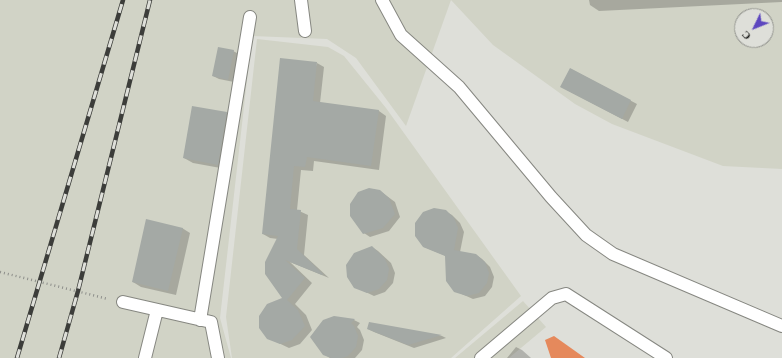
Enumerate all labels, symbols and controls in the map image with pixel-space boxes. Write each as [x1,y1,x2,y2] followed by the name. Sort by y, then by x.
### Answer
[734,8,774,48] north arrow
[738,28,754,43] text: С

